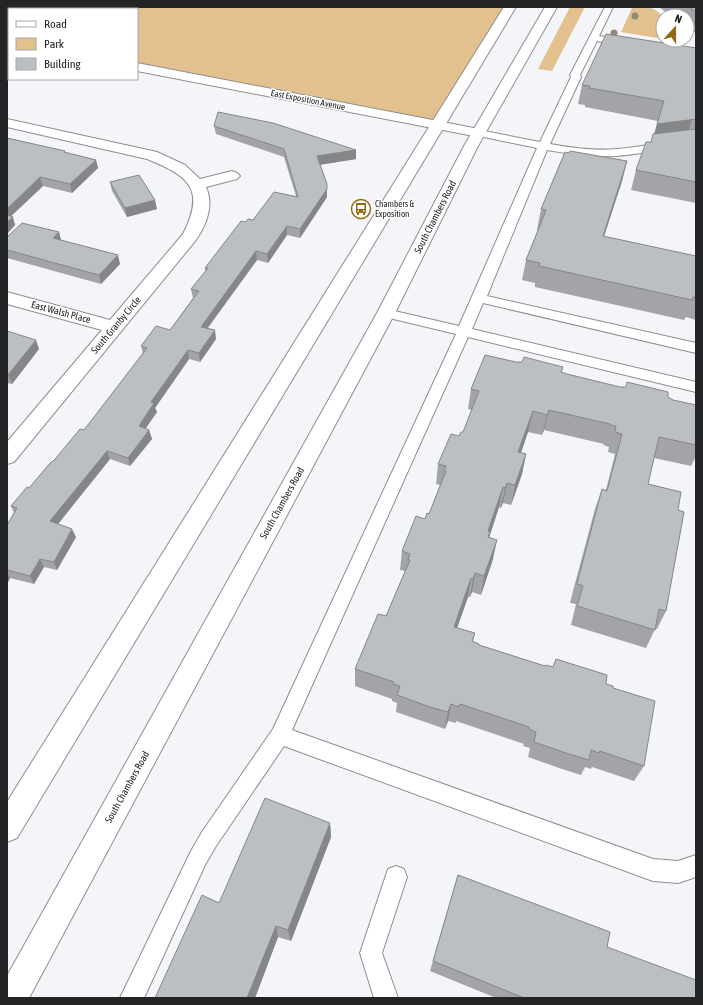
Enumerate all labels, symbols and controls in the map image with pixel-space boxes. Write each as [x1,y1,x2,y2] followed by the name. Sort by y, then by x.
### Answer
[8,8,138,80] legend
[655,8,695,48] north arrow
[673,12,684,25] text: N
[44,17,67,31] text: Road
[44,37,65,51] text: Park
[44,57,82,71] text: Building
[270,88,346,112] street label: East Exposition Avenue
[412,179,458,255] street label: South Chambers Road
[350,198,372,220] bus stop icon: Chambers & Exposition
[375,199,414,219] place label: Chambers & Exposition
[89,294,143,356] street label: South Granby Circle
[30,299,92,325] street label: East Walsh Place
[258,465,306,541] street label: South Chambers Road
[103,749,151,825] street label: South Chambers Road

